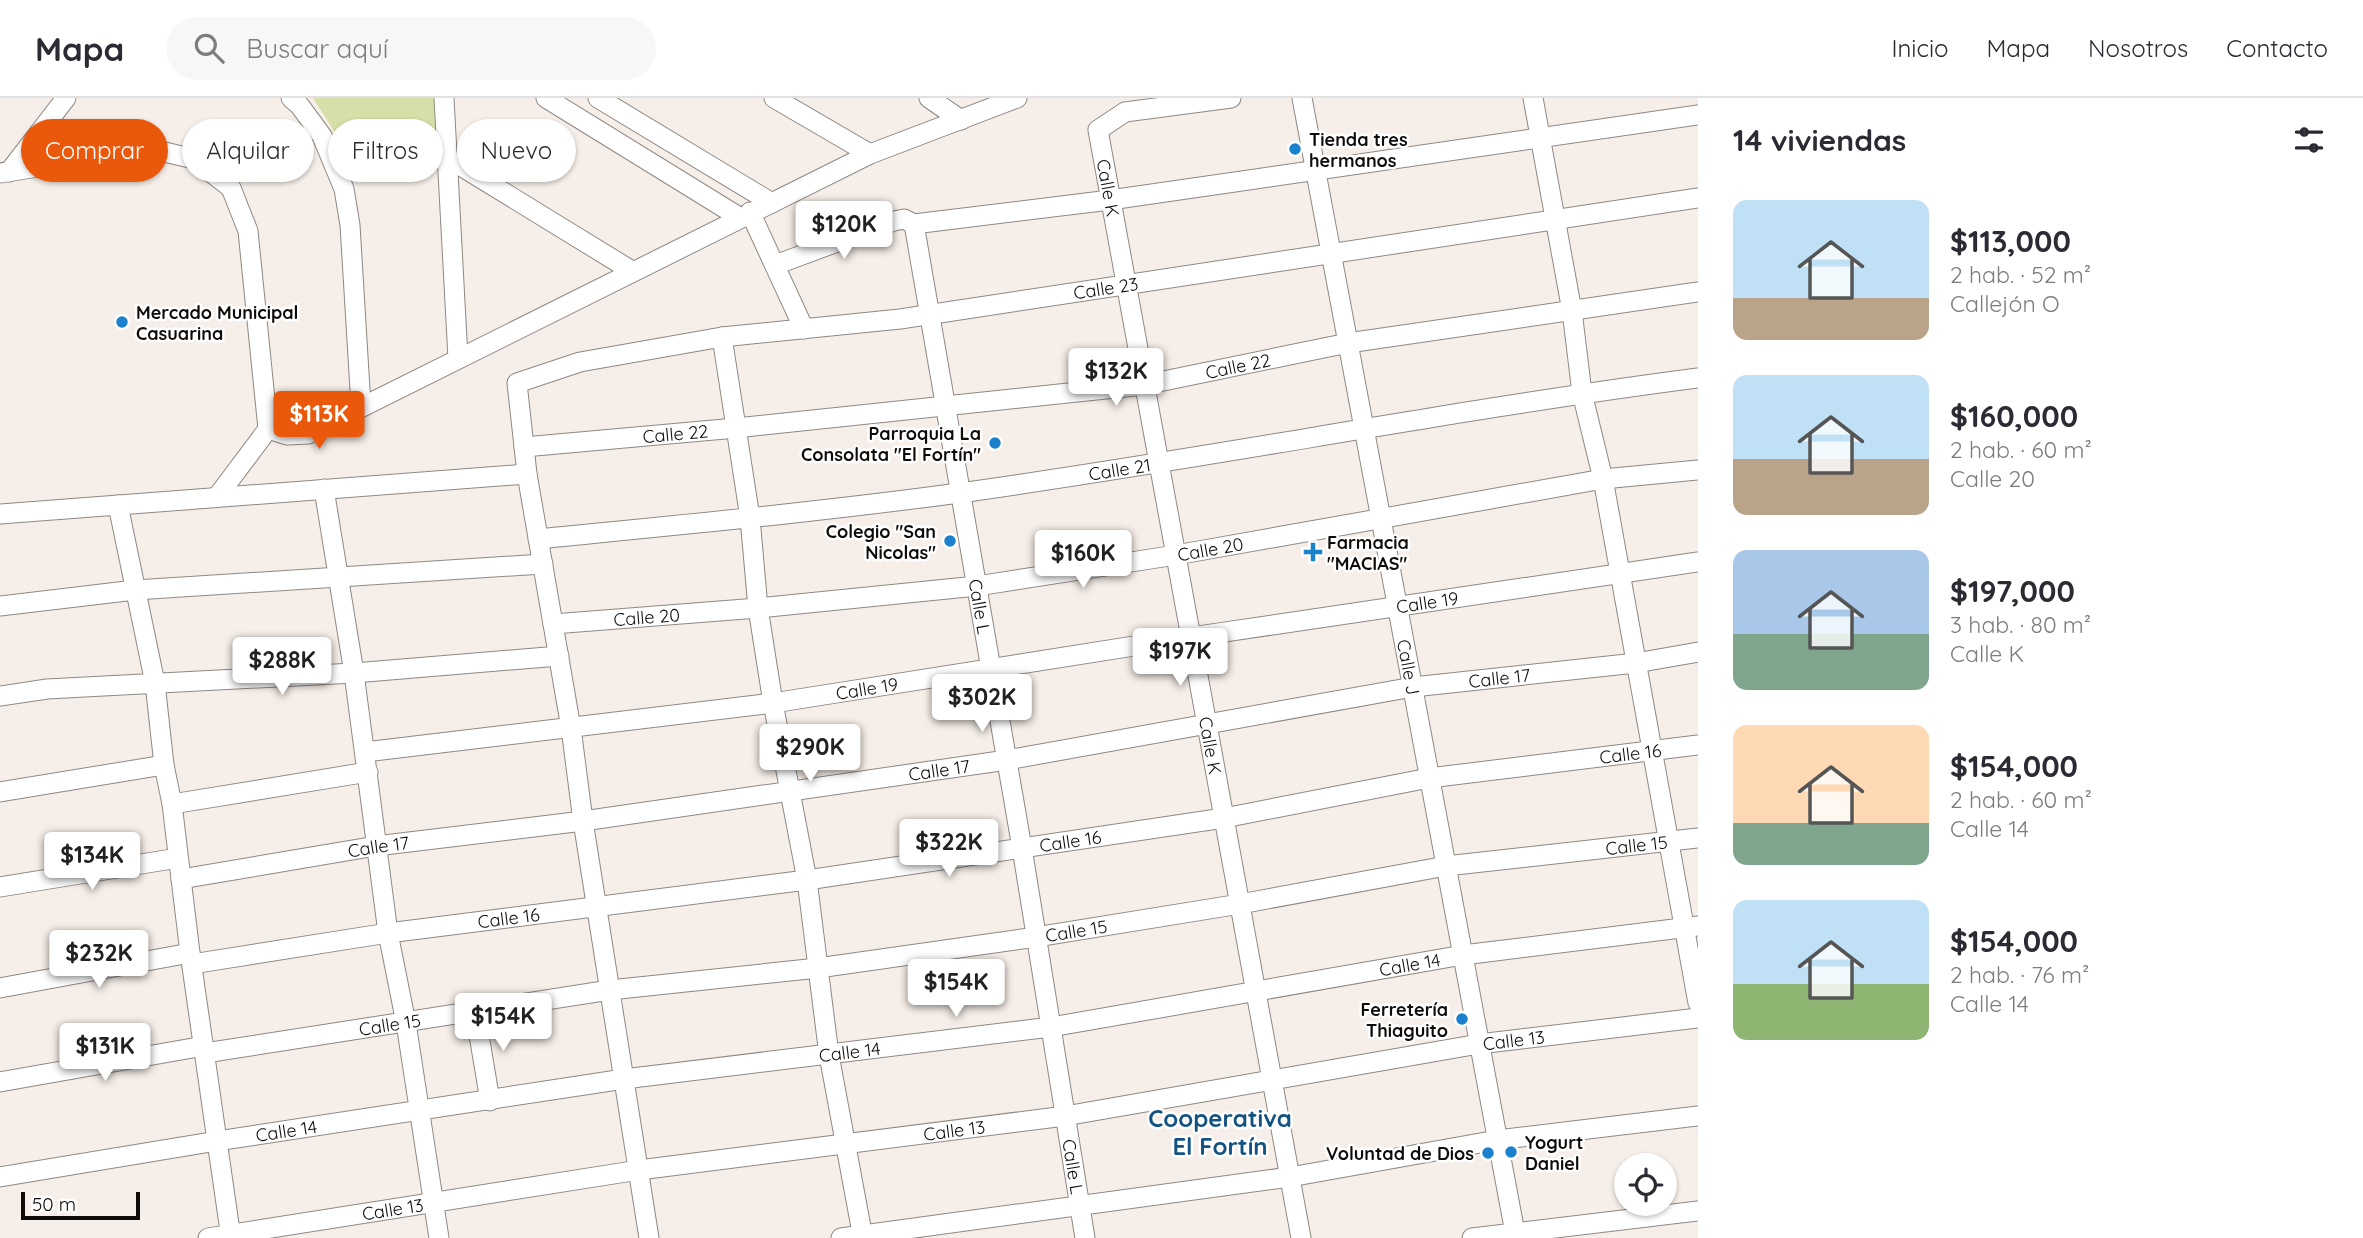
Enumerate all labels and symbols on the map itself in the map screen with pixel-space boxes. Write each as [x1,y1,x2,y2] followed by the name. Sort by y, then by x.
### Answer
[1309,128,1408,172] place label: Tienda tres hermanos
[1287,141,1303,157] marker: Tienda tres hermanos
[1092,157,1125,218] street label: Calle K
[795,202,893,261] pin: $120K
[1072,272,1140,304] street label: Calle 23
[136,301,298,345] place label: Mercado Municipal Casuarina
[114,314,130,330] marker: Mercado Municipal Casuarina
[1067,348,1165,408] pin: $132K
[1203,348,1273,384] street label: Calle 22
[270,392,368,451] pin: $113K
[642,419,709,448] street label: Calle 22
[801,422,981,466] place label: Parroquia La Consolata "El Fortín"
[987,435,1003,451] marker: Parroquia La Consolata "El Fortín"
[1087,453,1152,485] street label: Calle 21
[826,520,936,564] place label: Colegio "San Nicolas"
[1034,531,1132,590] pin: $160K
[1327,531,1409,575] place label: Farmacia "MACIAS"
[1176,532,1245,566] street label: Calle 20
[942,533,958,549] marker: Colegio "San Nicolas"
[1305,544,1321,560] marker: Farmacia "MACIAS"
[964,577,996,636] street label: Calle L
[1395,586,1460,618] street label: Calle 19
[613,603,681,631] street label: Calle 20
[1131,628,1229,688] pin: $197K
[1392,637,1425,697] street label: Calle J
[233,638,331,697] pin: $288K
[1467,663,1531,692] street label: Calle 17
[834,672,900,704] street label: Calle 19
[933,674,1031,734] pin: $302K
[1194,715,1227,776] street label: Calle K
[761,724,859,784] pin: $290K
[1598,738,1663,769] street label: Calle 16
[907,754,971,786] street label: Calle 17
[900,820,998,879] pin: $322K
[1038,825,1103,857] street label: Calle 16
[1604,830,1669,860] street label: Calle 15
[346,831,410,862] street label: Calle 17
[43,832,141,892] pin: $134K
[476,902,541,933] street label: Calle 16
[1044,914,1109,947] street label: Calle 15
[50,930,148,990] pin: $232K
[1377,948,1442,981] street label: Calle 14
[907,960,1005,1019] pin: $154K
[454,993,552,1053] pin: $154K
[1360,998,1448,1042] place label: Ferretería Thiaguito
[357,1008,422,1040] street label: Calle 15
[1454,1011,1470,1027] marker: Ferretería Thiaguito
[56,1024,154,1083] pin: $131K
[1482,1025,1546,1055] street label: Calle 13
[818,1036,882,1067] street label: Calle 14
[1148,1103,1292,1161] district label: Cooperativa El Fortín
[254,1114,319,1146] street label: Calle 14
[922,1115,986,1145] street label: Calle 13
[1525,1131,1583,1175] place label: Yogurt Daniel
[1058,1137,1089,1196] street label: Calle L
[1326,1142,1474,1165] place label: Voluntad de Dios
[1503,1144,1519,1160] marker: Yogurt Daniel
[1480,1145,1496,1161] marker: Voluntad de Dios
[21,1189,140,1221] scale bar
[360,1193,425,1225] street label: Calle 13

